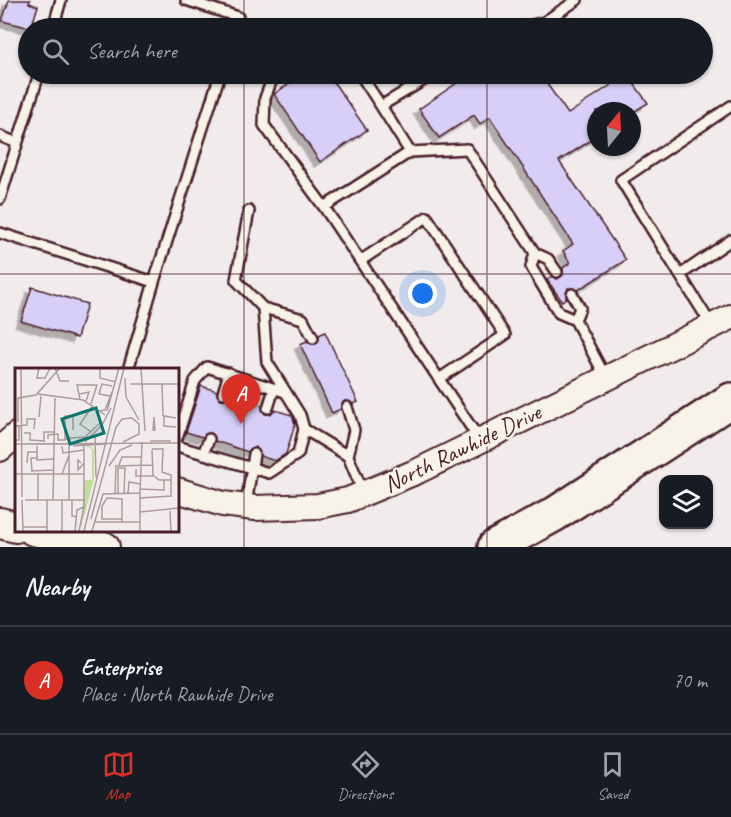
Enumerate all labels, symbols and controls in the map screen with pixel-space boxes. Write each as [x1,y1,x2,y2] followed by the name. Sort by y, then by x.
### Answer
[18,18,713,84] search box
[39,35,72,68] icon: search
[87,37,177,65] text: Search here
[587,102,641,156] north arrow
[408,279,437,308] your location
[15,368,178,532] inset map
[222,374,260,424] pin: A
[378,396,548,499] street label: North Rawhide Drive
[659,475,713,529] map controls
[659,475,713,529] button: layers
[24,570,89,603] text: Nearby
[81,654,161,682] text: Enterprise
[38,668,49,693] text: A
[673,668,707,693] text: 70 m
[81,682,272,707] text: Place · North Rawhide Drive
[102,748,135,804] tab: Map
[338,748,393,804] tab: Directions
[596,748,629,804] tab: Saved

